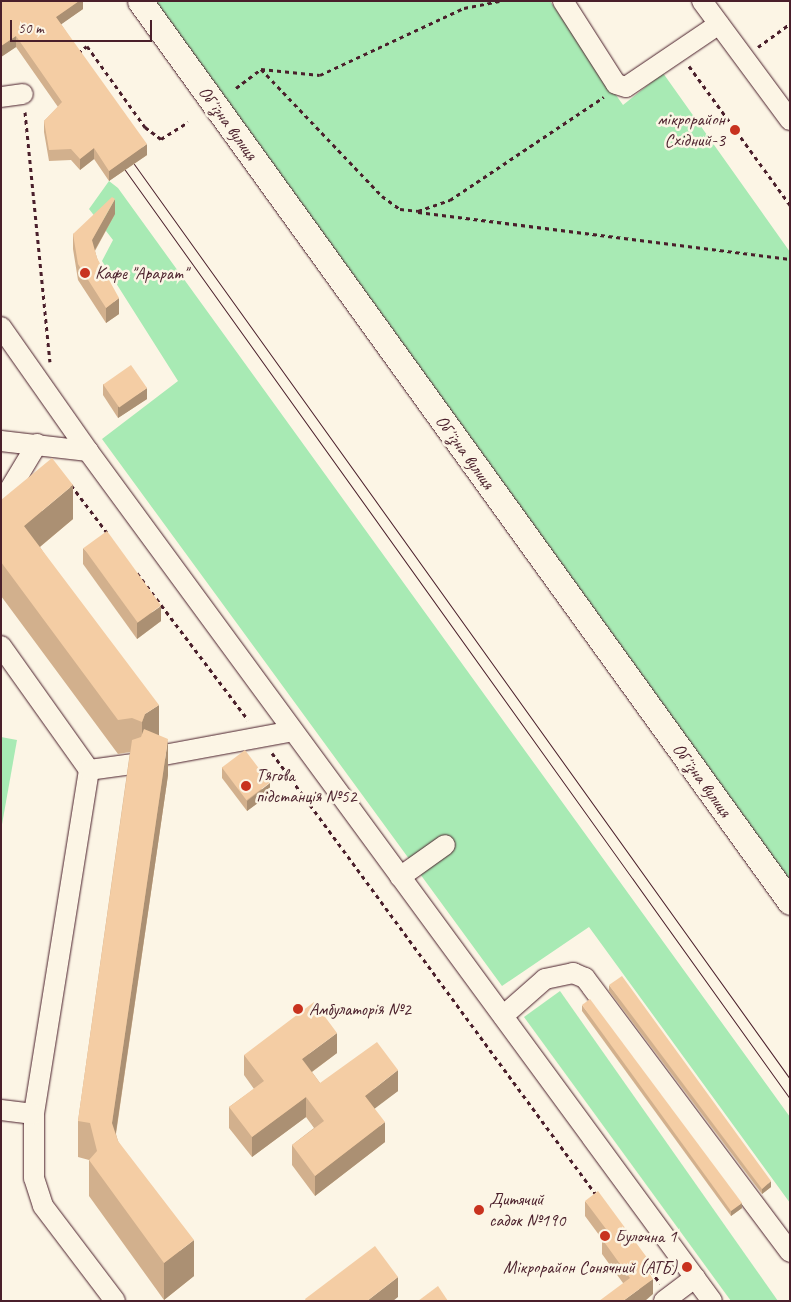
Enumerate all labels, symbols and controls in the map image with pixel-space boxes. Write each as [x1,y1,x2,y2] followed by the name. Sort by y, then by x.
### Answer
[12,10,155,42] scale bar
[18,19,44,38] text: 50 m
[194,82,262,164] street label: Обʼїзна вулиця
[657,109,725,152] place label: мікрорайон Східний-3
[729,124,741,136] marker: мікрорайон Східний-3
[95,262,187,284] place label: Кафе "Арарат"
[79,267,91,279] marker: Кафе "Арарат"
[431,411,499,493] street label: Обʼїзна вулиця
[668,739,736,821] street label: Обʼїзна вулиця
[256,765,357,808] place label: Тягова підстанція №52
[240,780,252,792] marker: Тягова підстанція №52
[309,998,411,1020] place label: Амбулаторія №2
[291,1002,305,1016] marker: Амбулаторія №2
[489,1189,565,1232] place label: Дитячий садок №190
[473,1204,485,1216] marker: Дитячий садок №190
[615,1225,677,1247] place label: Булочна 1
[599,1230,611,1242] marker: Булочна 1
[503,1256,677,1278] place label: Мікрорайон Сонячний (АТБ)
[681,1261,693,1273] marker: Мікрорайон Сонячний (АТБ)

